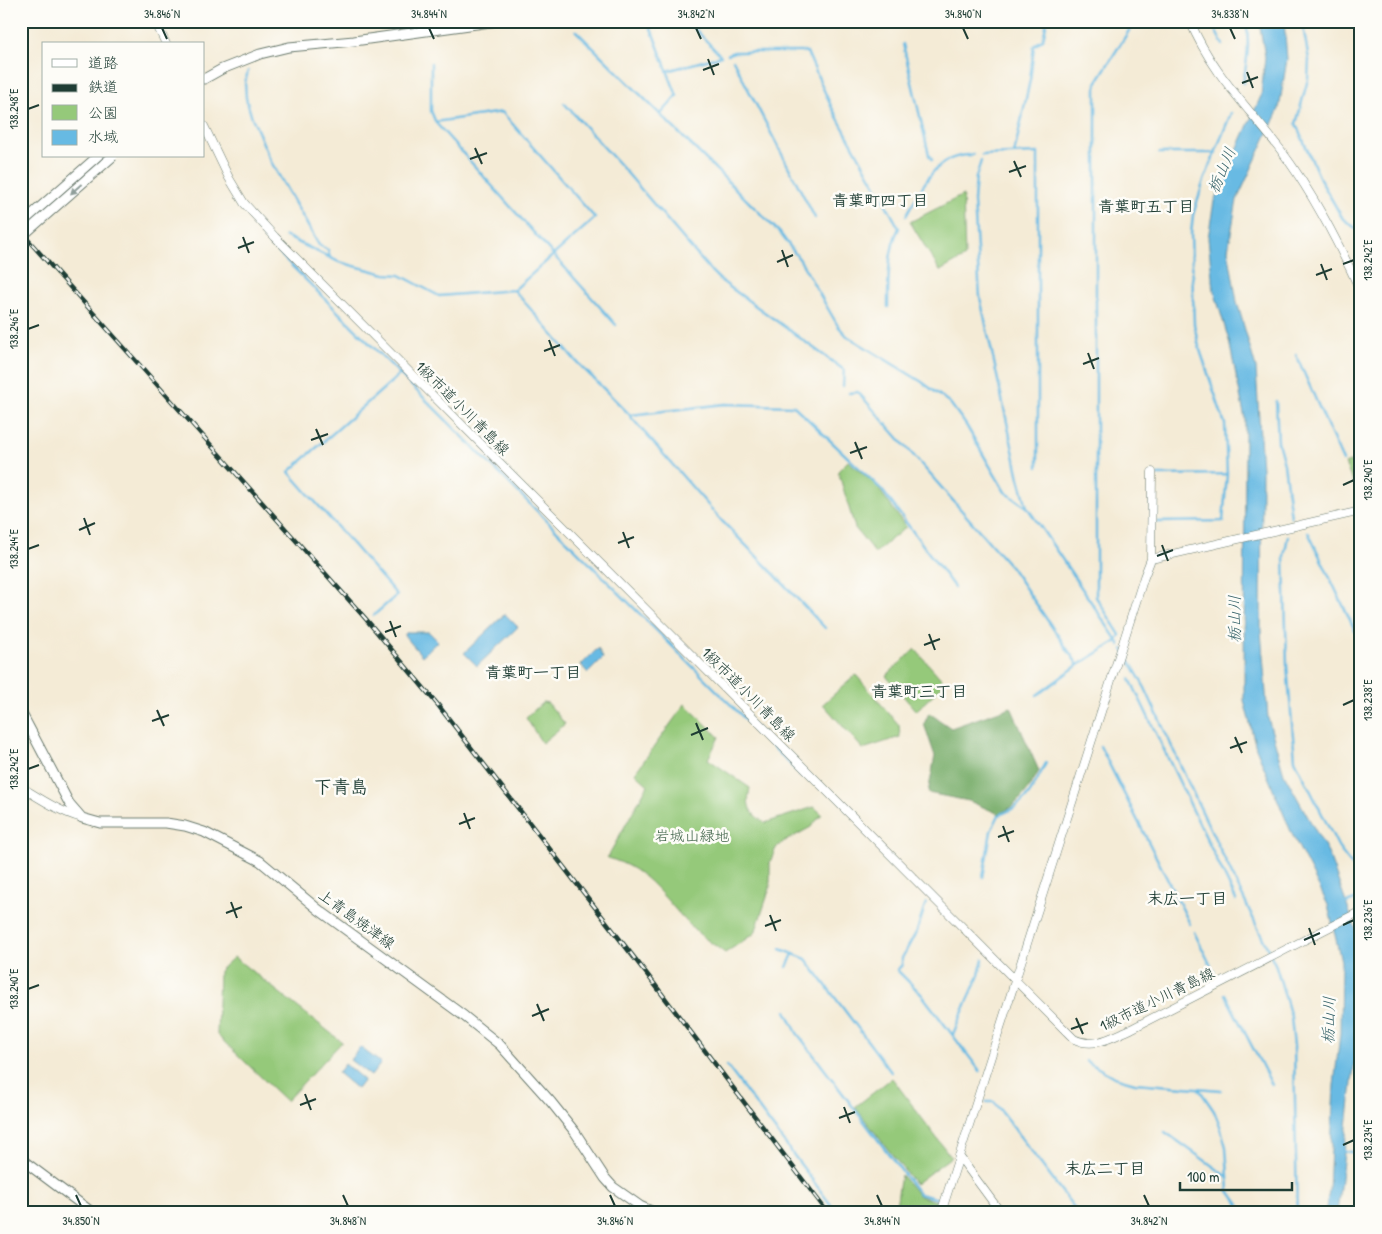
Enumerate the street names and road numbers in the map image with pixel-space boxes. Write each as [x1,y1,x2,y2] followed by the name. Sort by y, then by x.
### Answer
[411,356,515,460] street label: 1級市道小川青島線
[697,642,801,746] street label: 1級市道小川青島線
[314,884,400,954] street label: 上青島焼津線
[1096,962,1218,1036] street label: 1級市道小川青島線

